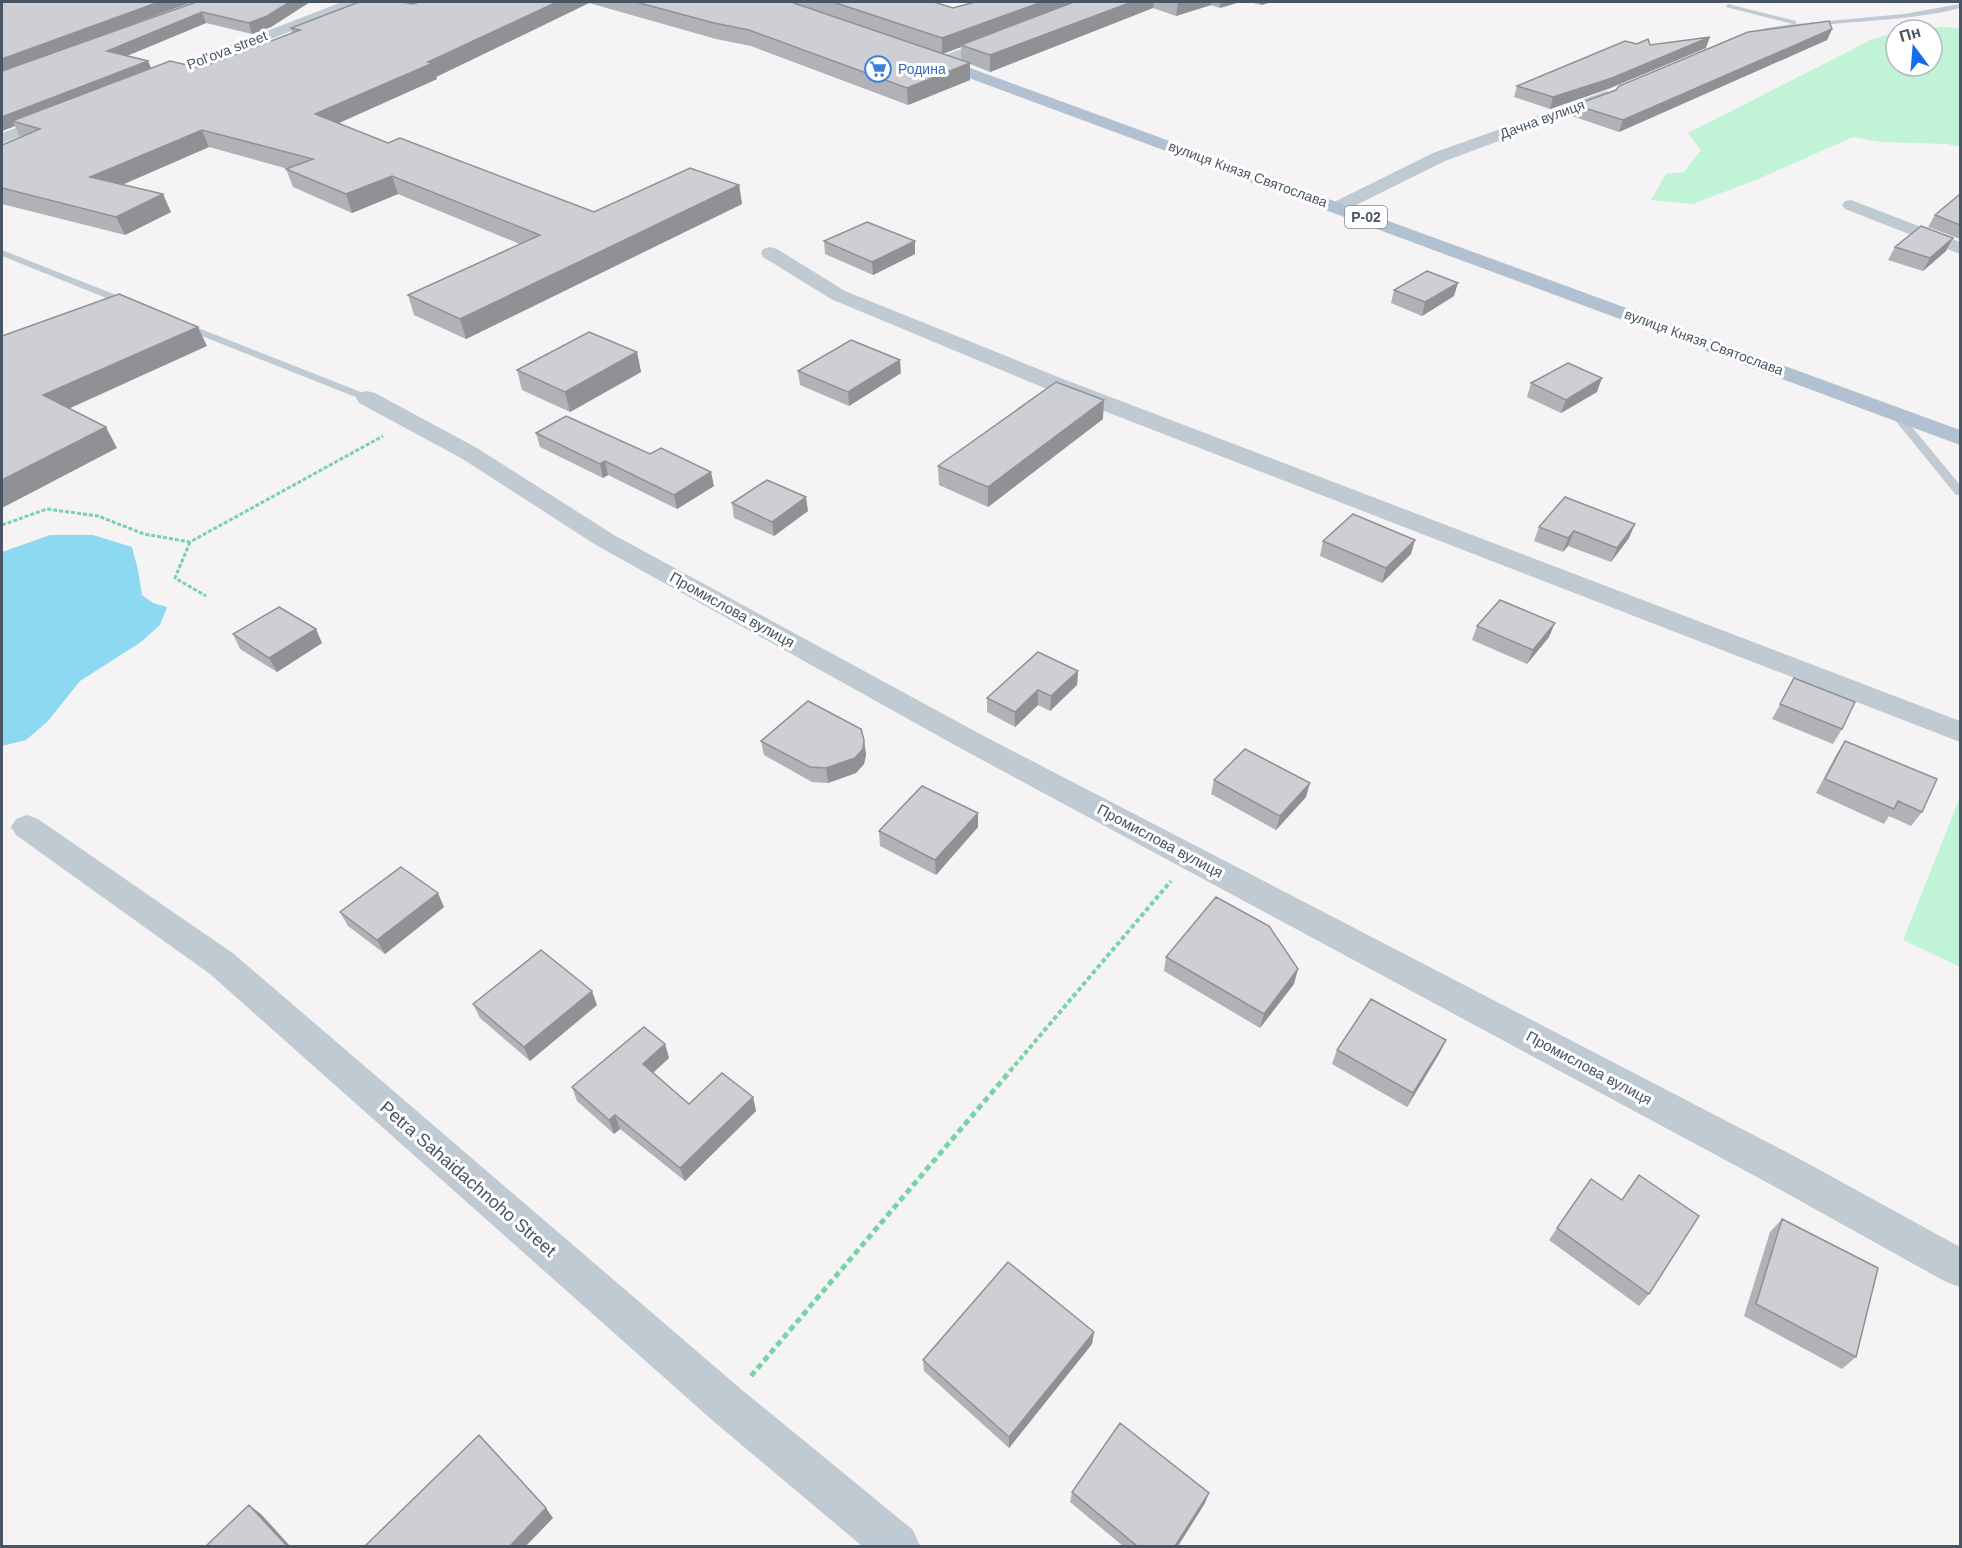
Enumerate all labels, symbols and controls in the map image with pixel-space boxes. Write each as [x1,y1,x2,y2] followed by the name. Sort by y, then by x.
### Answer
[1884,18,1944,78] north arrow
[1897,23,1923,45] text: Пн
[185,27,270,73] street label: Pol’ova street
[863,54,893,84] supermarket icon: Родина
[898,61,946,77] place label: Родина
[1497,96,1587,142] street label: Дачна вулиця
[1166,138,1330,210] street label: вулиця Князя Святослава
[1345,206,1387,228] road number: Р-02
[1622,306,1786,378] street label: вулиця Князя Святослава
[667,568,798,651] street label: Промислова вулиця
[1094,800,1226,881] street label: Промислова вулиця
[1523,1027,1655,1108] street label: Промислова вулиця
[376,1097,560,1261] street label: Petra Sahaidachnoho Street

